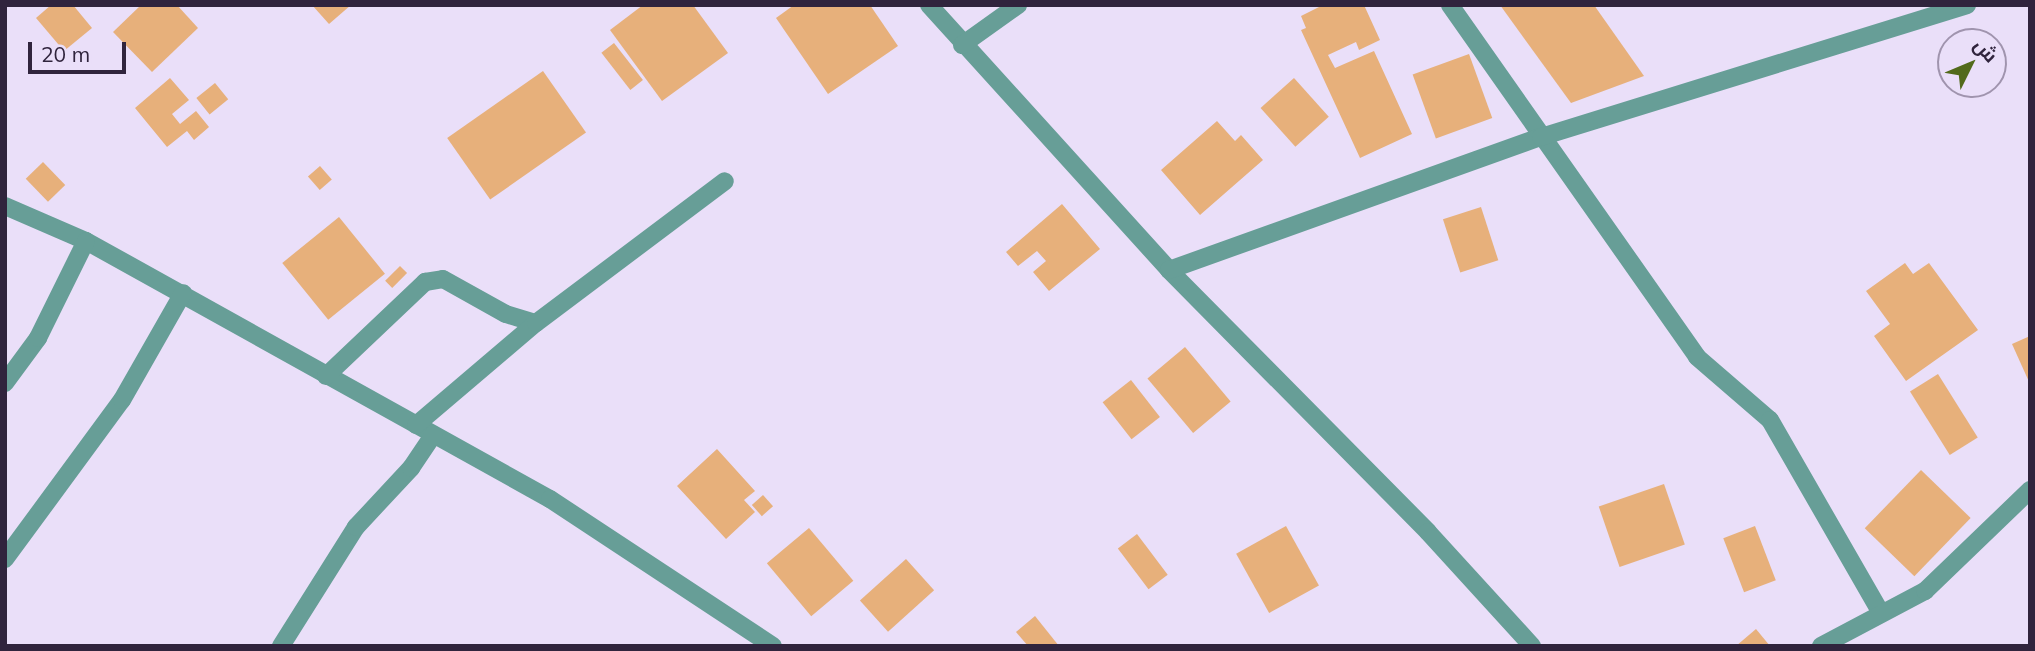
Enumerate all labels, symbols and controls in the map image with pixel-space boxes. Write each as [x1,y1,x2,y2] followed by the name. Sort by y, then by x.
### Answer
[32,28,130,72] scale bar
[1937,28,2007,98] north arrow
[1969,33,2003,67] text: ش
[41,41,90,67] text: 20 m

